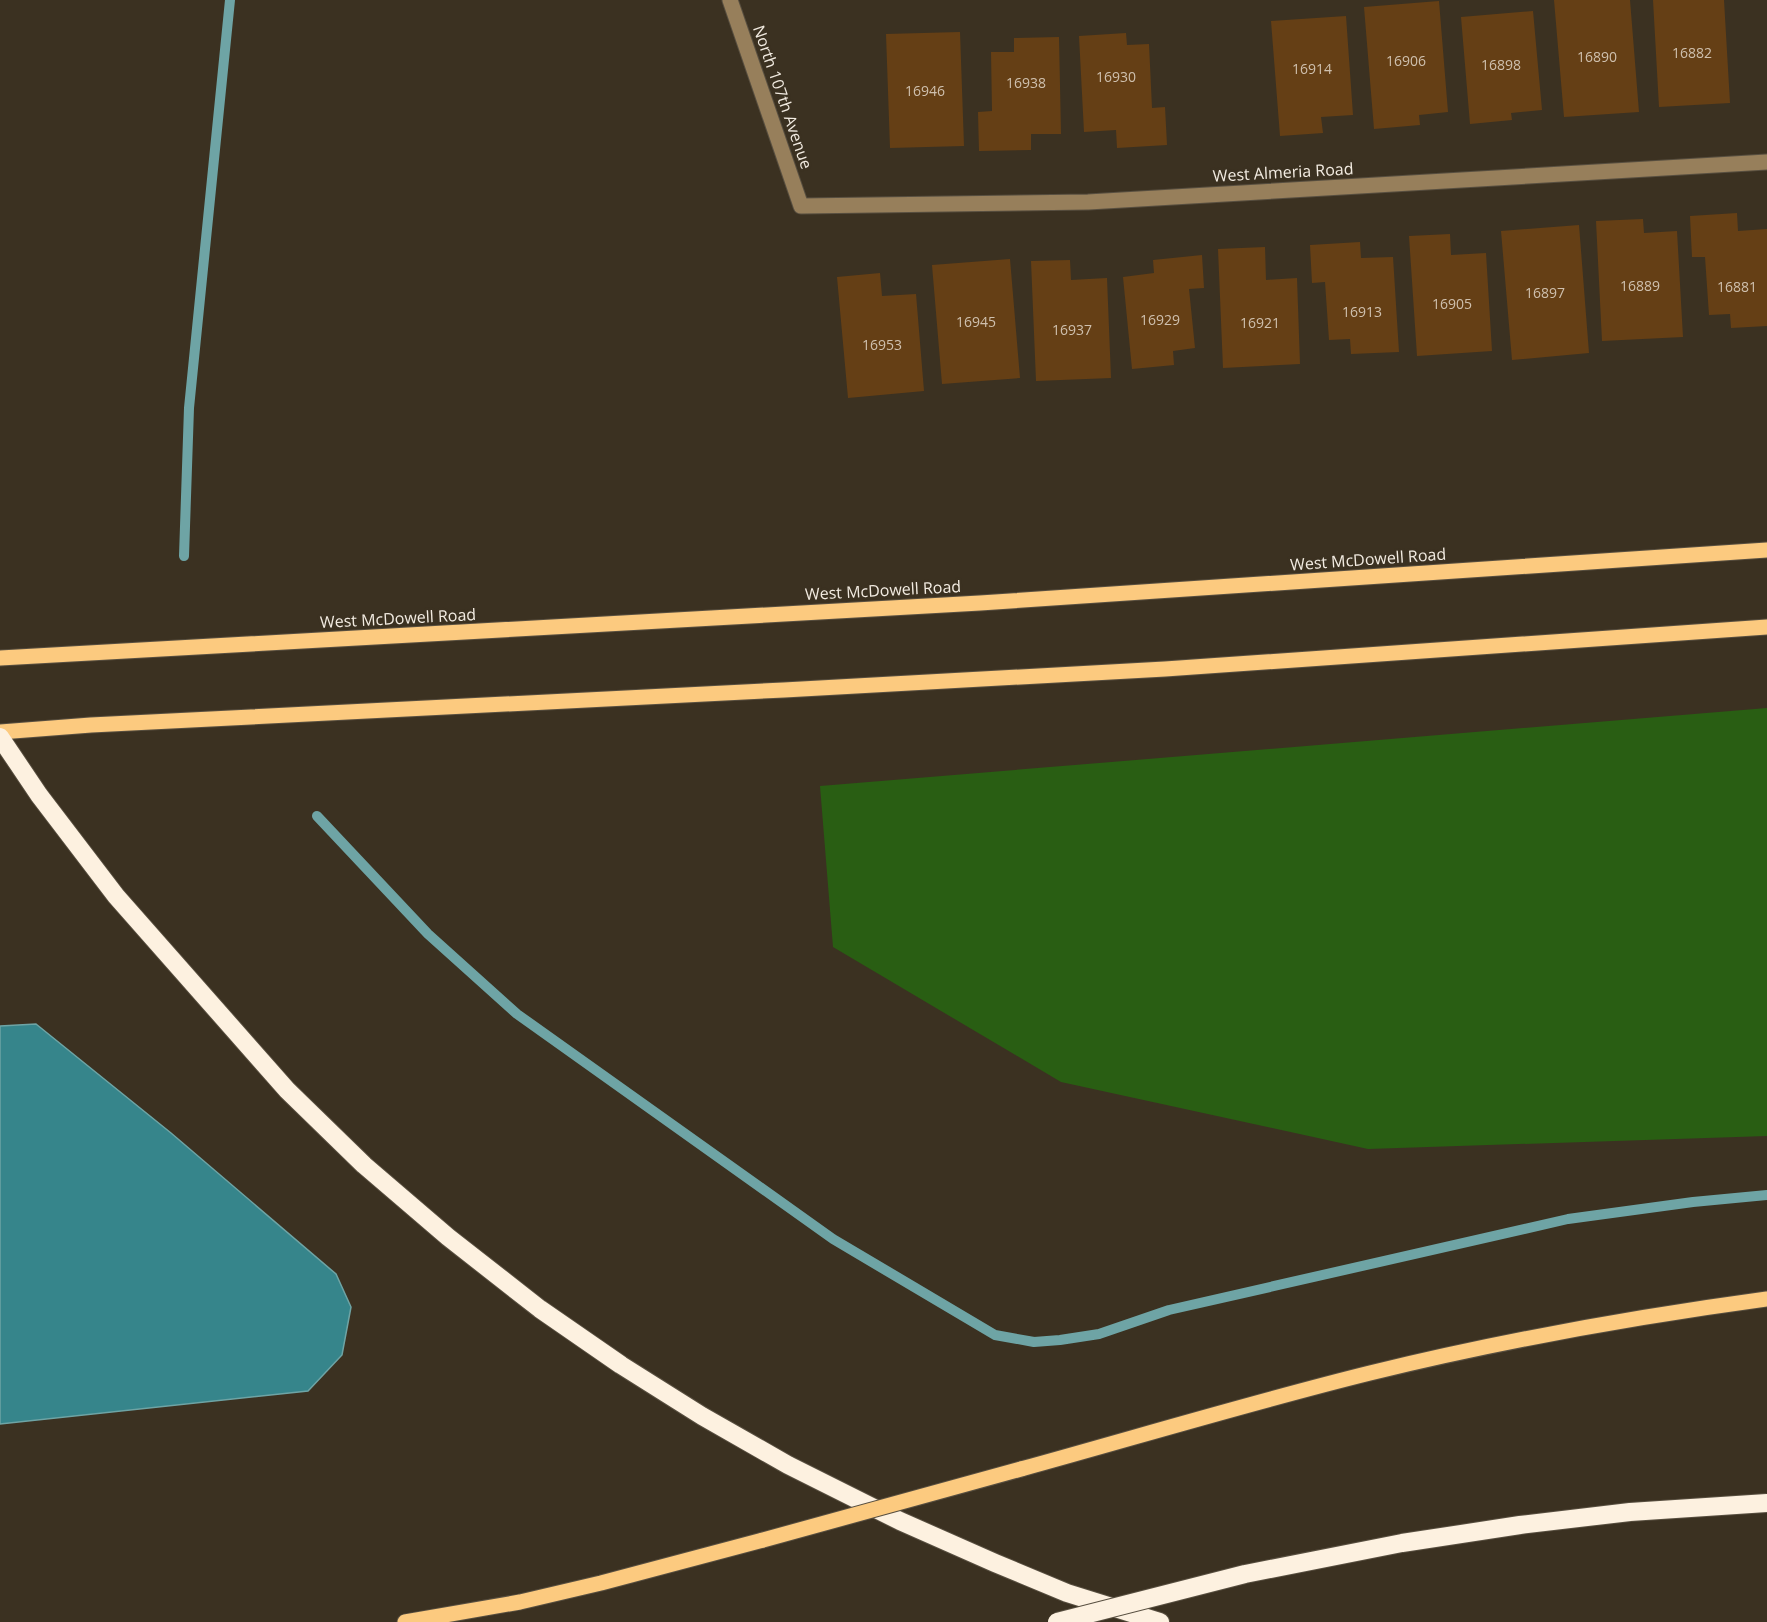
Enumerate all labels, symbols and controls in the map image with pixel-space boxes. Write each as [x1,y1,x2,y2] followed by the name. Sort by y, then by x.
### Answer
[748,22,818,172] street label: North 107th Avenue
[1672,43,1712,62] house number: 16882
[1577,47,1617,66] house number: 16890
[1386,51,1426,70] house number: 16906
[1481,55,1521,74] house number: 16898
[1292,59,1332,78] house number: 16914
[1096,67,1136,86] house number: 16930
[1006,73,1046,92] house number: 16938
[905,81,945,100] house number: 16946
[1212,157,1354,187] street label: West Almeria Road
[1620,276,1660,295] house number: 16889
[1717,277,1757,296] house number: 16881
[1525,283,1565,302] house number: 16897
[1432,294,1472,313] house number: 16905
[1342,302,1382,321] house number: 16913
[1140,310,1180,329] house number: 16929
[956,312,996,331] house number: 16945
[1240,313,1280,332] house number: 16921
[1052,320,1092,339] house number: 16937
[862,335,902,354] house number: 16953
[1289,543,1447,575] street label: West McDowell Road
[804,575,962,605] street label: West McDowell Road
[319,603,477,633] street label: West McDowell Road

